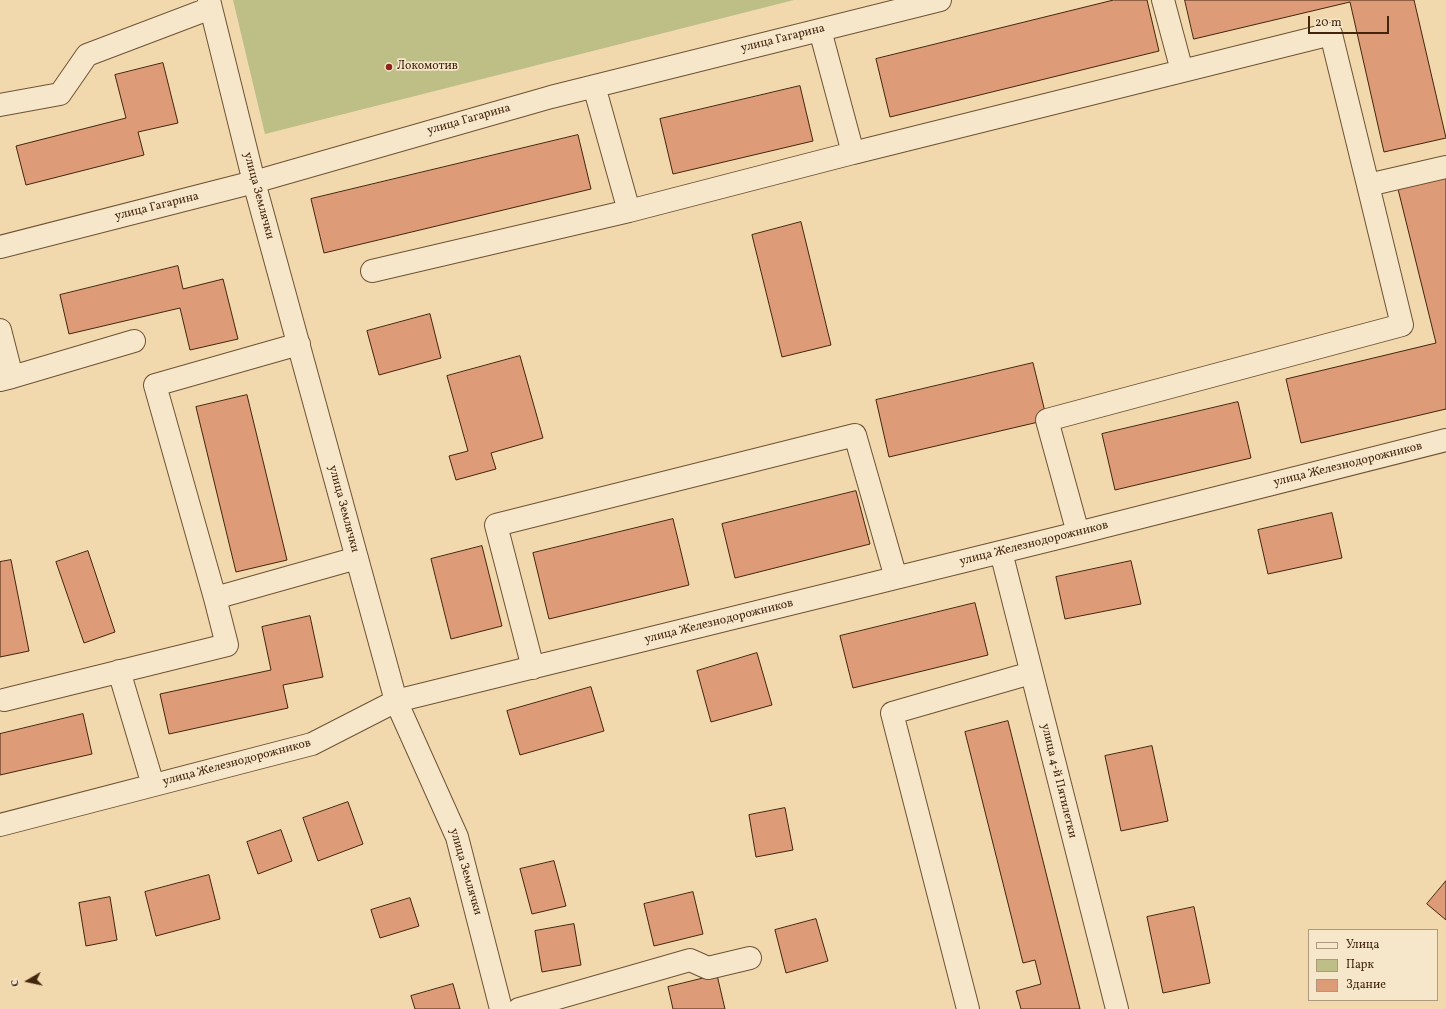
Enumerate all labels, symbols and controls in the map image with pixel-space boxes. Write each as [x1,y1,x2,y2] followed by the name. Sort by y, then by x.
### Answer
[1310,8,1391,34] scale bar
[1315,15,1342,31] text: 20 m
[739,22,827,56] street label: улица Гагарина
[397,60,458,74] place label: Локомотив
[384,62,394,72] marker: Локомотив
[426,101,512,139] street label: улица Гагарина
[239,151,277,241] street label: улица Землячки
[113,190,201,224] street label: улица Гагарина
[1272,440,1424,490] street label: улица Железнодорожников
[324,464,362,554] street label: улица Землячки
[958,519,1110,569] street label: улица Железнодорожников
[643,597,795,647] street label: улица Железнодорожников
[1037,722,1079,840] street label: улица 4-й Пятилетки
[161,736,313,790] street label: улица Железнодорожников
[446,827,484,917] street label: улица Землячки
[1308,929,1438,1001] legend
[1346,937,1379,953] text: Улица
[1346,957,1374,973] text: Парк
[8,961,48,1001] north arrow
[1346,977,1386,993] text: Здание
[8,978,24,988] text: С

